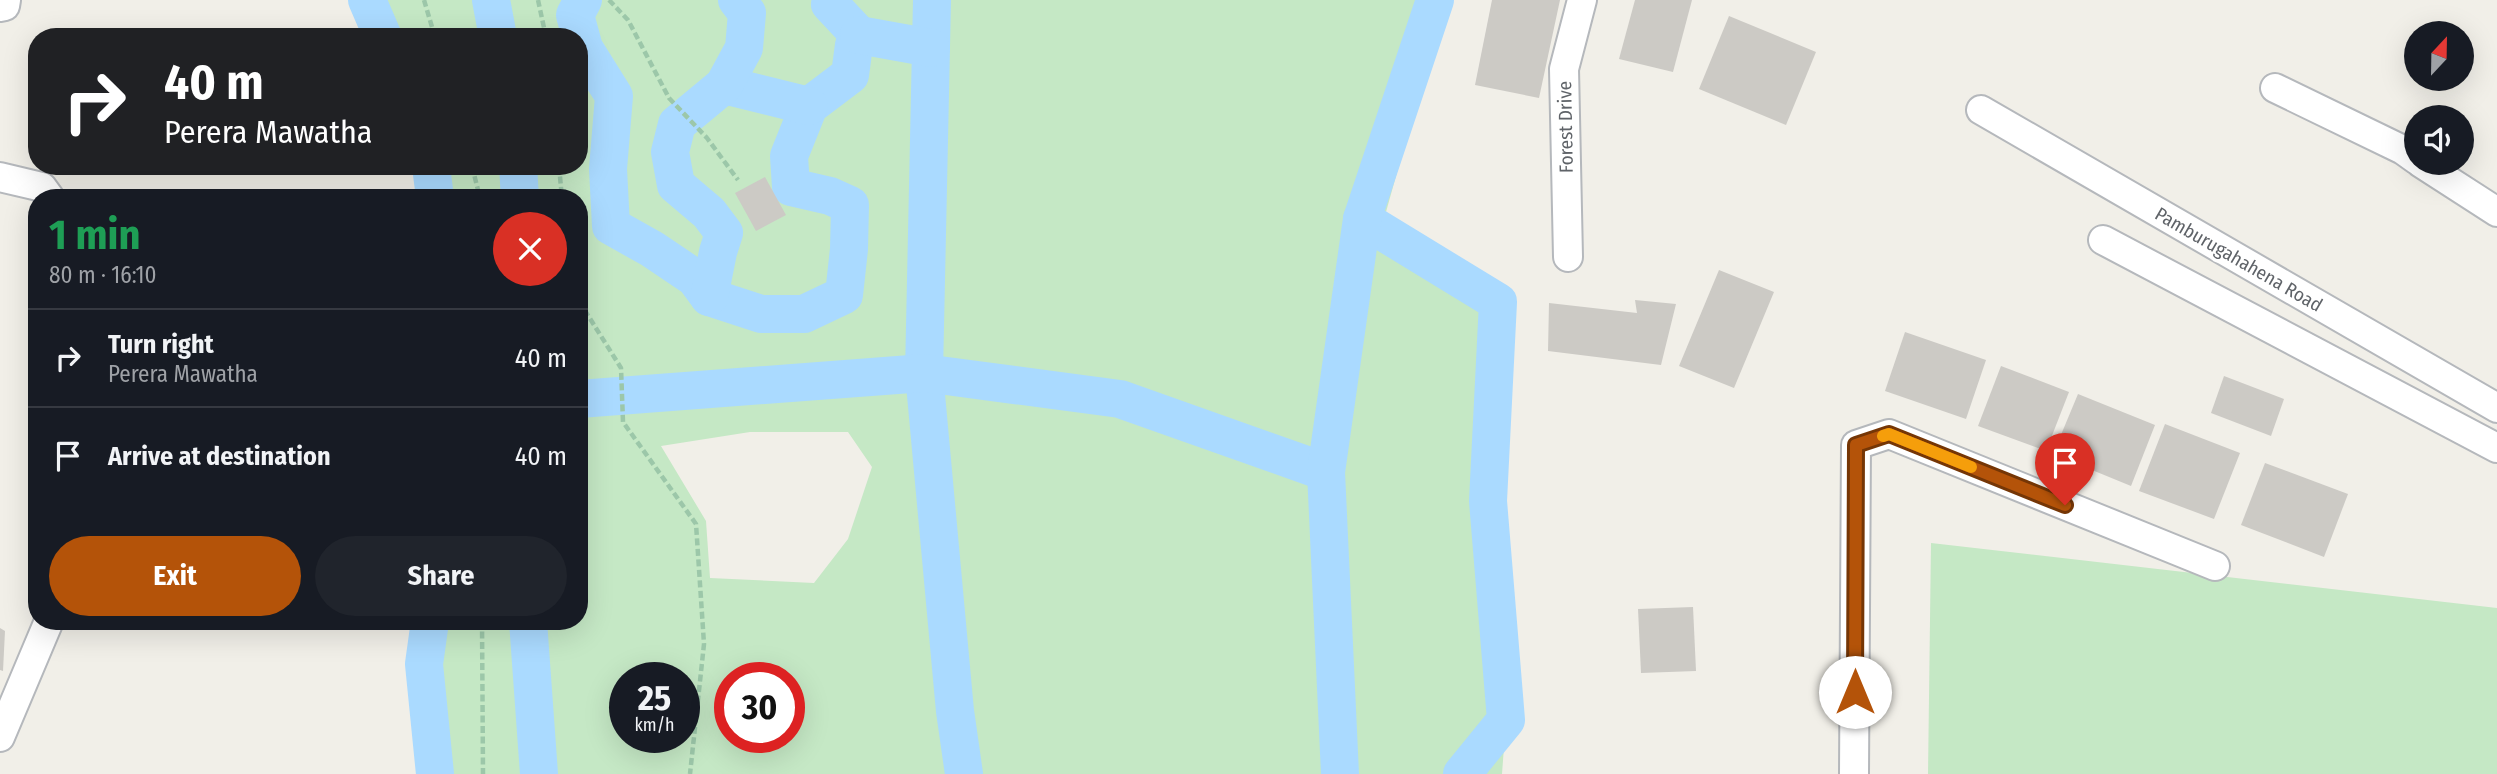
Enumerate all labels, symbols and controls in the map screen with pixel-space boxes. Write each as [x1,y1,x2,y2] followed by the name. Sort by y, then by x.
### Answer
[2404,21,2474,91] north arrow
[2404,21,2474,175] map controls
[164,53,264,112] text: 40 m
[49,56,140,147] icon: right
[1553,81,1578,173] street label: Forest Drive
[2404,105,2474,175] button: sound
[164,113,373,151] text: Perera Mawatha
[2151,202,2326,317] street label: Pamburugahahena Road
[49,210,140,260] text: 1 min
[493,212,567,286] button: close
[49,261,157,289] text: 80 m · 16:10
[108,329,214,360] text: Turn right
[49,339,87,377] icon: right
[515,343,567,374] text: 40 m
[108,360,258,388] text: Perera Mawatha
[2035,433,2095,505] pin
[49,437,87,475] icon: arrive
[108,441,331,472] text: Arrive at destination
[515,441,567,472] text: 40 m
[2046,444,2084,482] icon: arrive
[49,536,301,616] button: Exit
[315,536,567,616] button: Share
[1818,655,1892,729] position arrow
[714,662,805,753] speed limit sign: 30
[638,677,671,719] text: 25
[634,714,675,736] text: km/h

